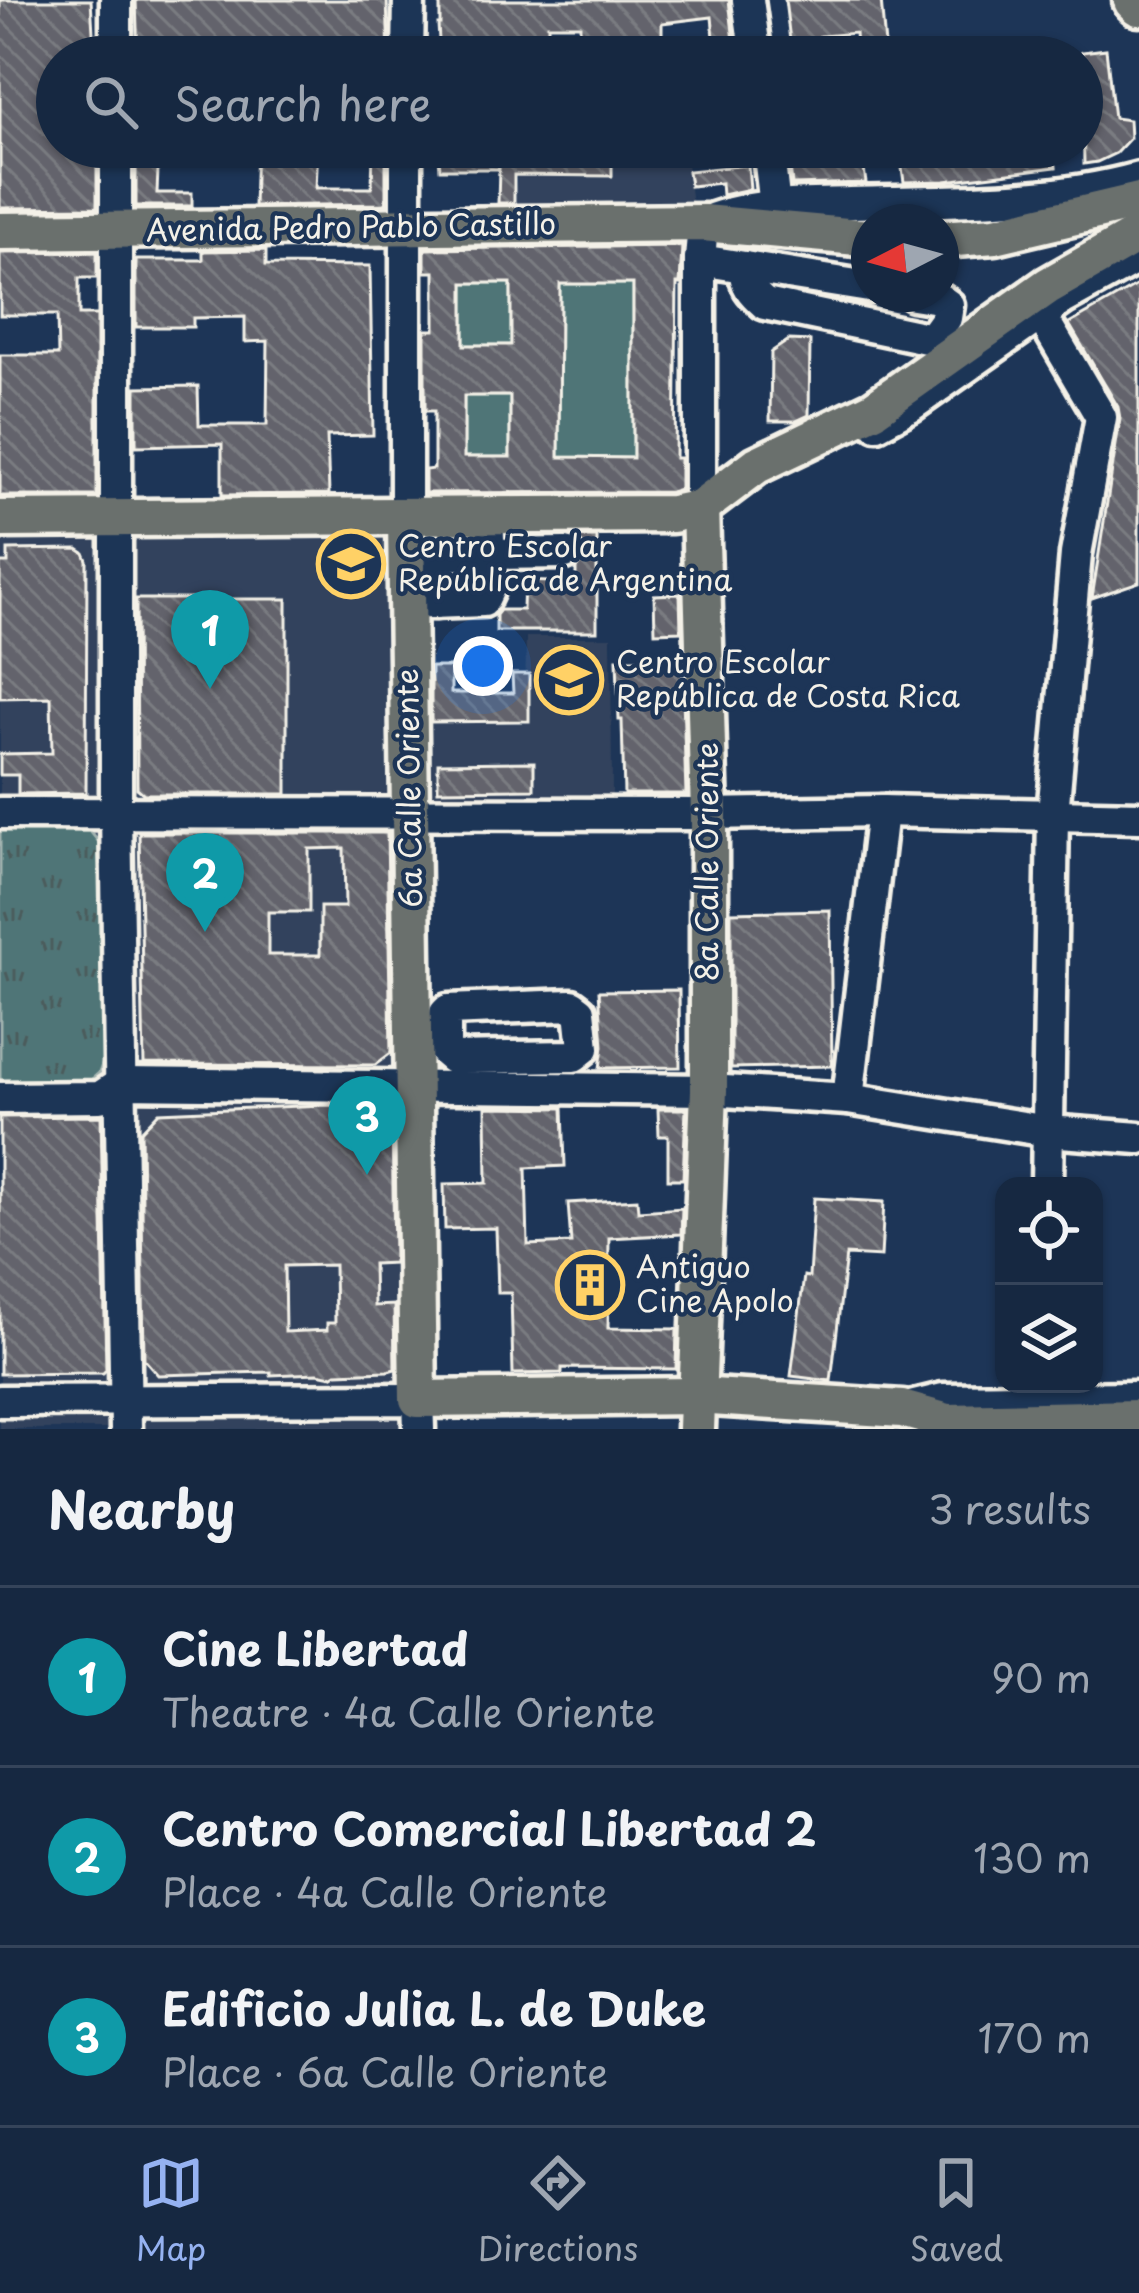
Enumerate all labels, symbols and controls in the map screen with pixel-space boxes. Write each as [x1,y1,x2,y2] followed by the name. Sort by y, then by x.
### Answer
[36,36,1103,168] search box
[174,68,431,136] text: Search here
[78,69,144,135] icon: search
[146,199,556,252] street label: Avenida Pedro Pablo Castillo
[851,204,959,312] north arrow
[398,522,732,601] place label: Centro Escolar República de Argentina
[316,529,386,599] school or university icon: Centro Escolar República de Argentina
[171,590,249,689] pin: 1
[453,636,513,696] your location
[616,638,960,717] place label: Centro Escolar República de Costa Rica
[534,645,604,715] school or university icon: Centro Escolar República de Costa Rica
[383,668,432,908] street label: 6a Calle Oriente
[683,742,728,982] street label: 8a Calle Oriente
[166,833,244,932] pin: 2
[328,1076,406,1175] pin: 3
[995,1177,1103,1393] map controls
[995,1177,1103,1285] button: locate
[636,1243,794,1322] place label: Antiguo Cine Apolo
[555,1250,625,1320] building icon: Antiguo Cine Apolo
[995,1285,1103,1393] button: layers
[48,1469,235,1546] text: Nearby
[928,1478,1091,1537] text: 3 results
[162,1613,468,1681] text: Cine Libertad
[78,1647,96,1706] text: 1
[991,1647,1091,1706] text: 90 m
[162,1681,655,1740] text: Theatre · 4a Calle Oriente
[162,1793,816,1861] text: Centro Comercial Libertad 2
[73,1827,101,1886] text: 2
[973,1827,1091,1886] text: 130 m
[162,1861,607,1920] text: Place · 4a Calle Oriente
[162,1973,706,2041] text: Edificio Julia L. de Duke
[74,2007,100,2066] text: 3
[978,2007,1091,2066] text: 170 m
[162,2041,608,2100] text: Place · 6a Calle Oriente
[136,2150,206,2272] tab: Map
[478,2150,638,2272] tab: Directions
[910,2150,1003,2272] tab: Saved

